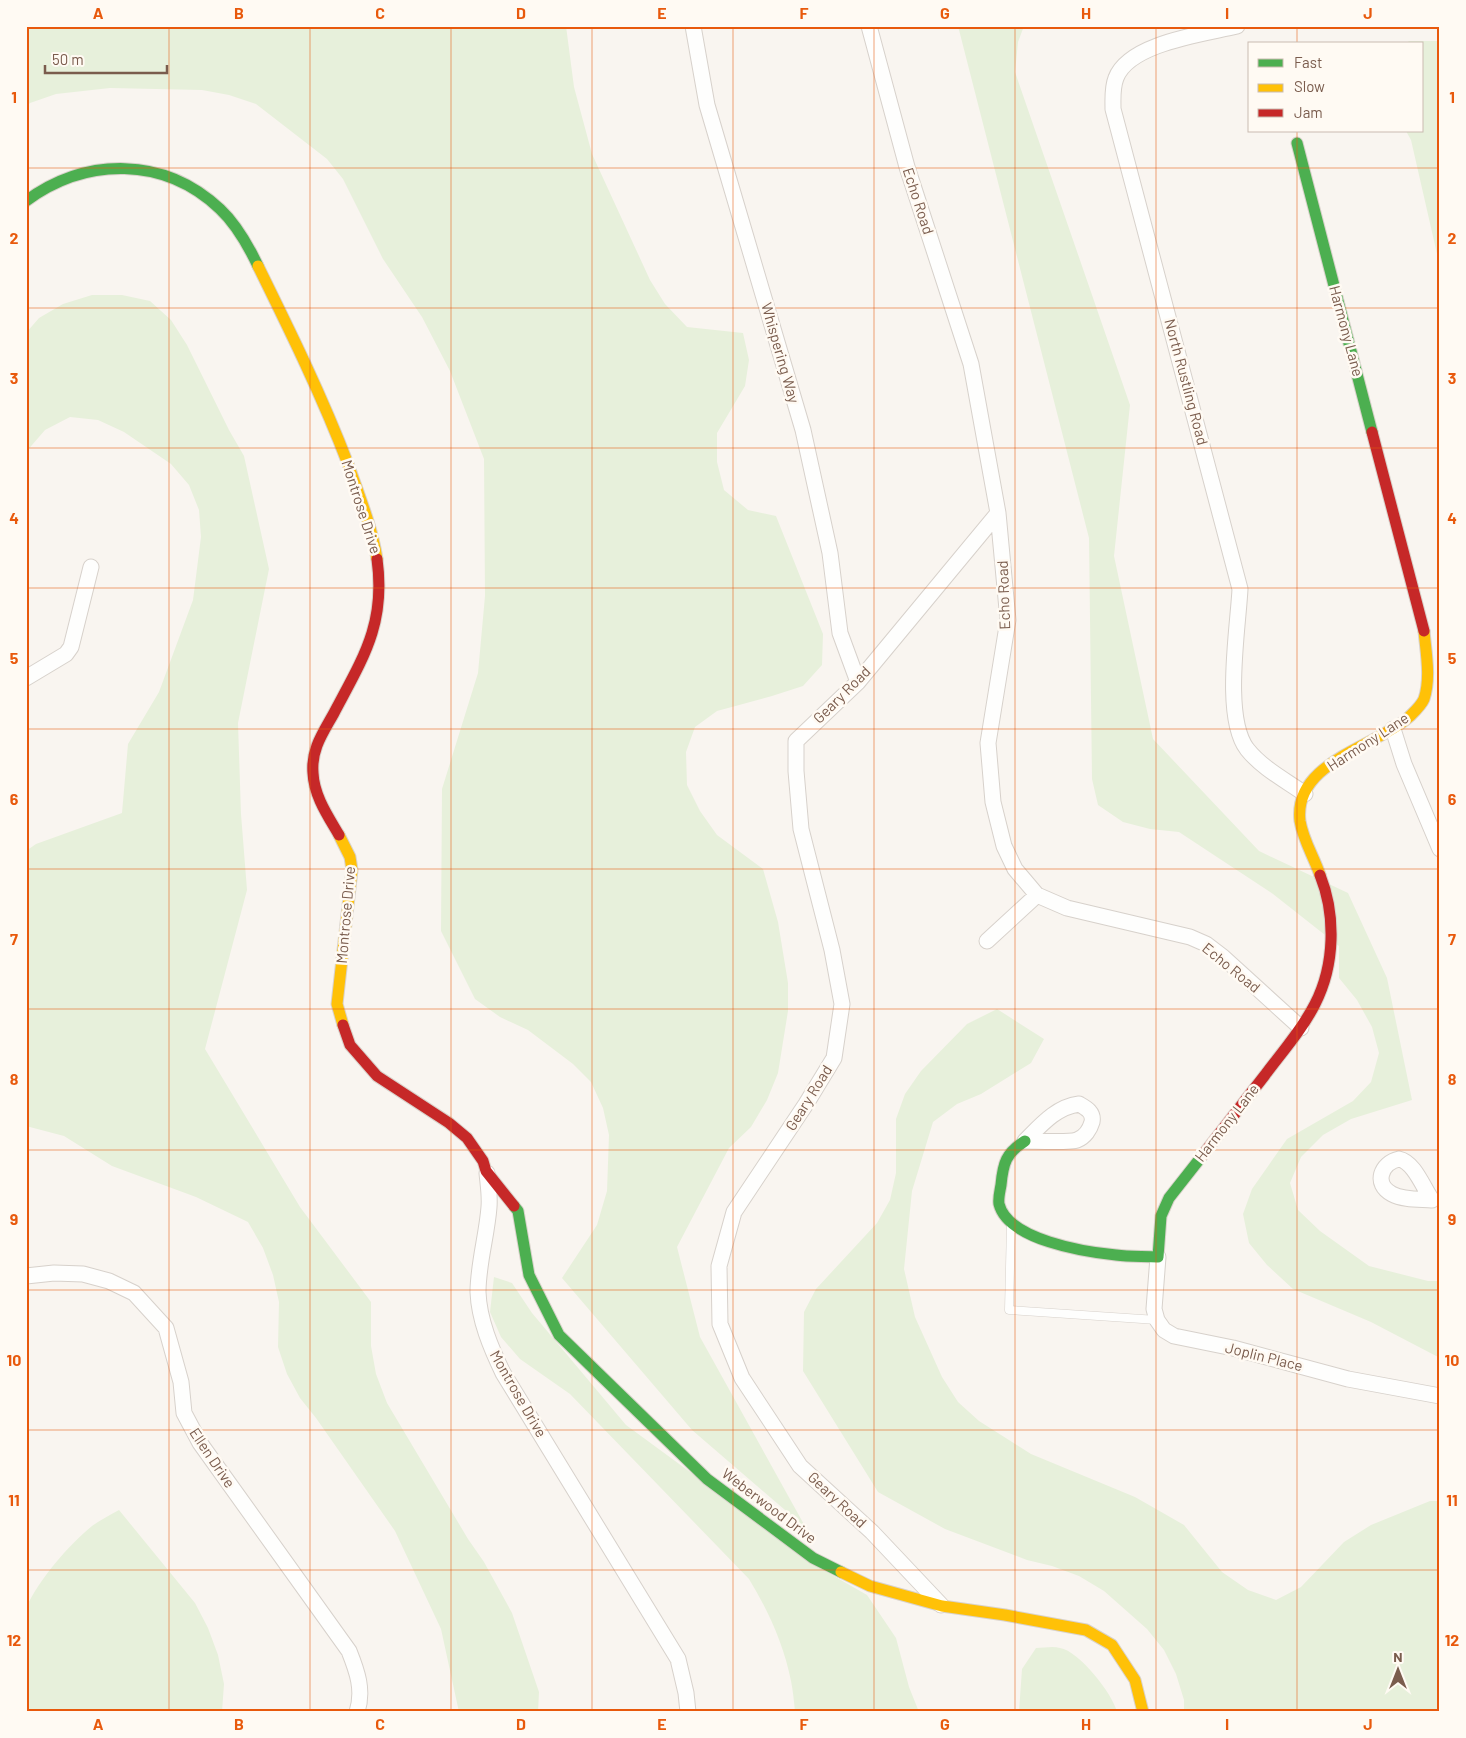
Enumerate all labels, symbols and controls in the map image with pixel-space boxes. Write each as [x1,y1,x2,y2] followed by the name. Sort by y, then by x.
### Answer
[93,3,104,22] text: A
[234,3,244,22] text: B
[375,3,385,22] text: C
[516,3,526,22] text: D
[657,3,667,22] text: E
[800,3,809,22] text: F
[940,3,950,22] text: G
[1081,3,1091,22] text: H
[1225,3,1229,22] text: I
[1363,3,1373,22] text: J
[45,42,168,74] scale bar
[1248,42,1424,132] legend
[52,50,84,68] text: 50 m
[1294,53,1322,71] text: Fast
[1294,77,1325,95] text: Slow
[11,87,17,106] text: 1
[1449,87,1455,106] text: 1
[1294,103,1323,121] text: Jam
[900,165,938,236] street label: Echo Road
[10,228,19,247] text: 2
[1448,228,1457,247] text: 2
[1326,283,1368,378] street label: Harmony Lane
[758,300,804,405] street label: Whispering Way
[1161,317,1212,447] street label: North Rustling Road
[10,368,18,387] text: 3
[1448,368,1456,387] text: 3
[338,457,386,556] street label: Montrose Drive
[9,508,19,527] text: 4
[1447,508,1457,527] text: 4
[993,560,1013,630] street label: Echo Road
[10,648,19,667] text: 5
[1448,648,1457,667] text: 5
[809,662,874,727] street label: Geary Road
[1323,708,1412,774] street label: Harmony Lane
[10,789,19,808] text: 6
[1448,789,1457,808] text: 6
[332,865,358,964] street label: Montrose Drive
[10,929,18,948] text: 7
[1448,929,1456,948] text: 7
[1199,938,1264,996] street label: Echo Road
[781,1061,835,1134] street label: Geary Road
[10,1069,19,1088] text: 8
[1448,1069,1457,1088] text: 8
[1190,1080,1262,1165] street label: Harmony Lane
[10,1209,18,1228] text: 9
[1448,1209,1456,1228] text: 9
[1224,1338,1305,1374] street label: Joplin Place
[487,1347,551,1440] street label: Montrose Drive
[7,1350,21,1369] text: 10
[1445,1350,1459,1369] text: 10
[186,1424,239,1491] street label: Ellen Drive
[719,1464,821,1547] street label: Weberwood Drive
[805,1468,871,1531] street label: Geary Road
[8,1490,20,1509] text: 11
[1446,1490,1458,1509] text: 11
[7,1630,21,1649] text: 12
[1445,1630,1459,1649] text: 12
[1374,1646,1424,1696] north arrow
[1393,1648,1403,1665] text: N
[93,1714,104,1733] text: A
[234,1714,244,1733] text: B
[375,1714,385,1733] text: C
[516,1714,526,1733] text: D
[657,1714,667,1733] text: E
[800,1714,809,1733] text: F
[940,1714,950,1733] text: G
[1081,1714,1091,1733] text: H
[1225,1714,1229,1733] text: I
[1363,1714,1373,1733] text: J

